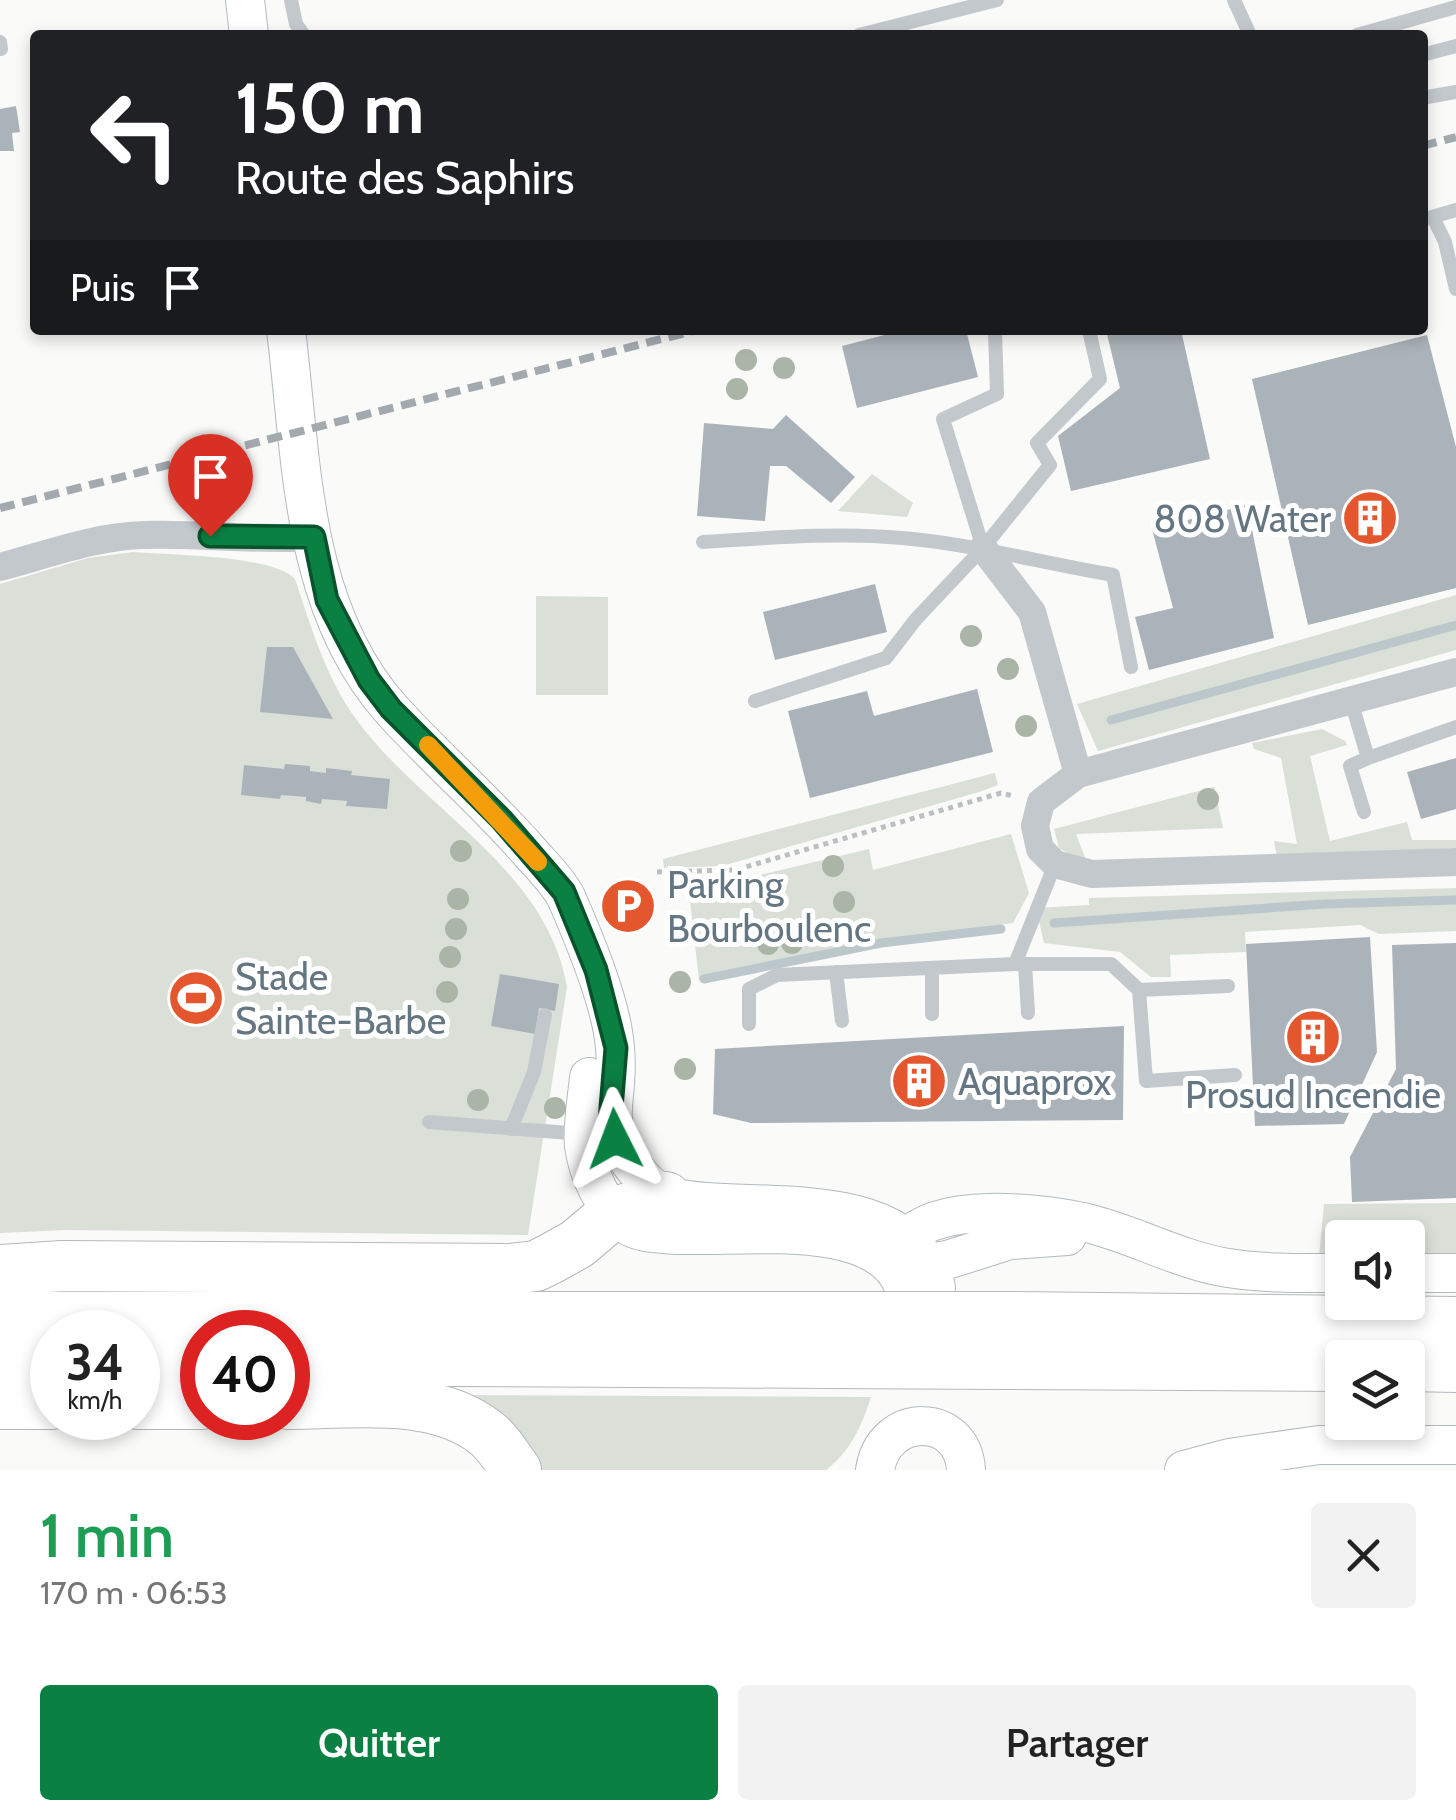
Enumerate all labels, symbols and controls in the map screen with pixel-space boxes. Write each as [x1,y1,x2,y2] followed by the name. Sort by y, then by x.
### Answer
[235,65,424,151] text: 150 m
[70,70,200,200] icon: left
[235,151,574,205] text: Route des Saphirs
[155,260,210,315] icon: arrive
[70,264,135,311] text: Puis
[168,434,253,537] pin
[183,449,238,504] icon: arrive
[1340,488,1400,548] building icon: 808 Water
[1153,495,1331,542] place label: 808 Water
[667,861,871,952] place label: Parking Bourboulenc
[598,876,658,936] parking icon: Parking Bourboulenc
[235,953,446,1044] place label: Stade Sainte-Barbe
[166,968,226,1028] sports icon: Stade Sainte-Barbe
[1283,1007,1343,1067] building icon: Prosud Incendie
[889,1051,949,1111] building icon: Aquaprox
[958,1058,1111,1105] place label: Aquaprox
[1185,1071,1441,1118] place label: Prosud Incendie
[563,1087,667,1191] position arrow
[1325,1220,1425,1440] map controls
[1325,1220,1425,1320] button: sound
[180,1310,310,1440] speed limit sign: 40
[66,1332,124,1393] text: 34
[1325,1340,1425,1440] button: layers
[68,1385,122,1415] text: km/h
[40,1499,174,1572] text: 1 min
[1311,1503,1416,1608] button: close
[40,1573,228,1612] text: 170 m · 06:53
[40,1685,718,1800] button: Quitter
[738,1685,1416,1800] button: Partager

